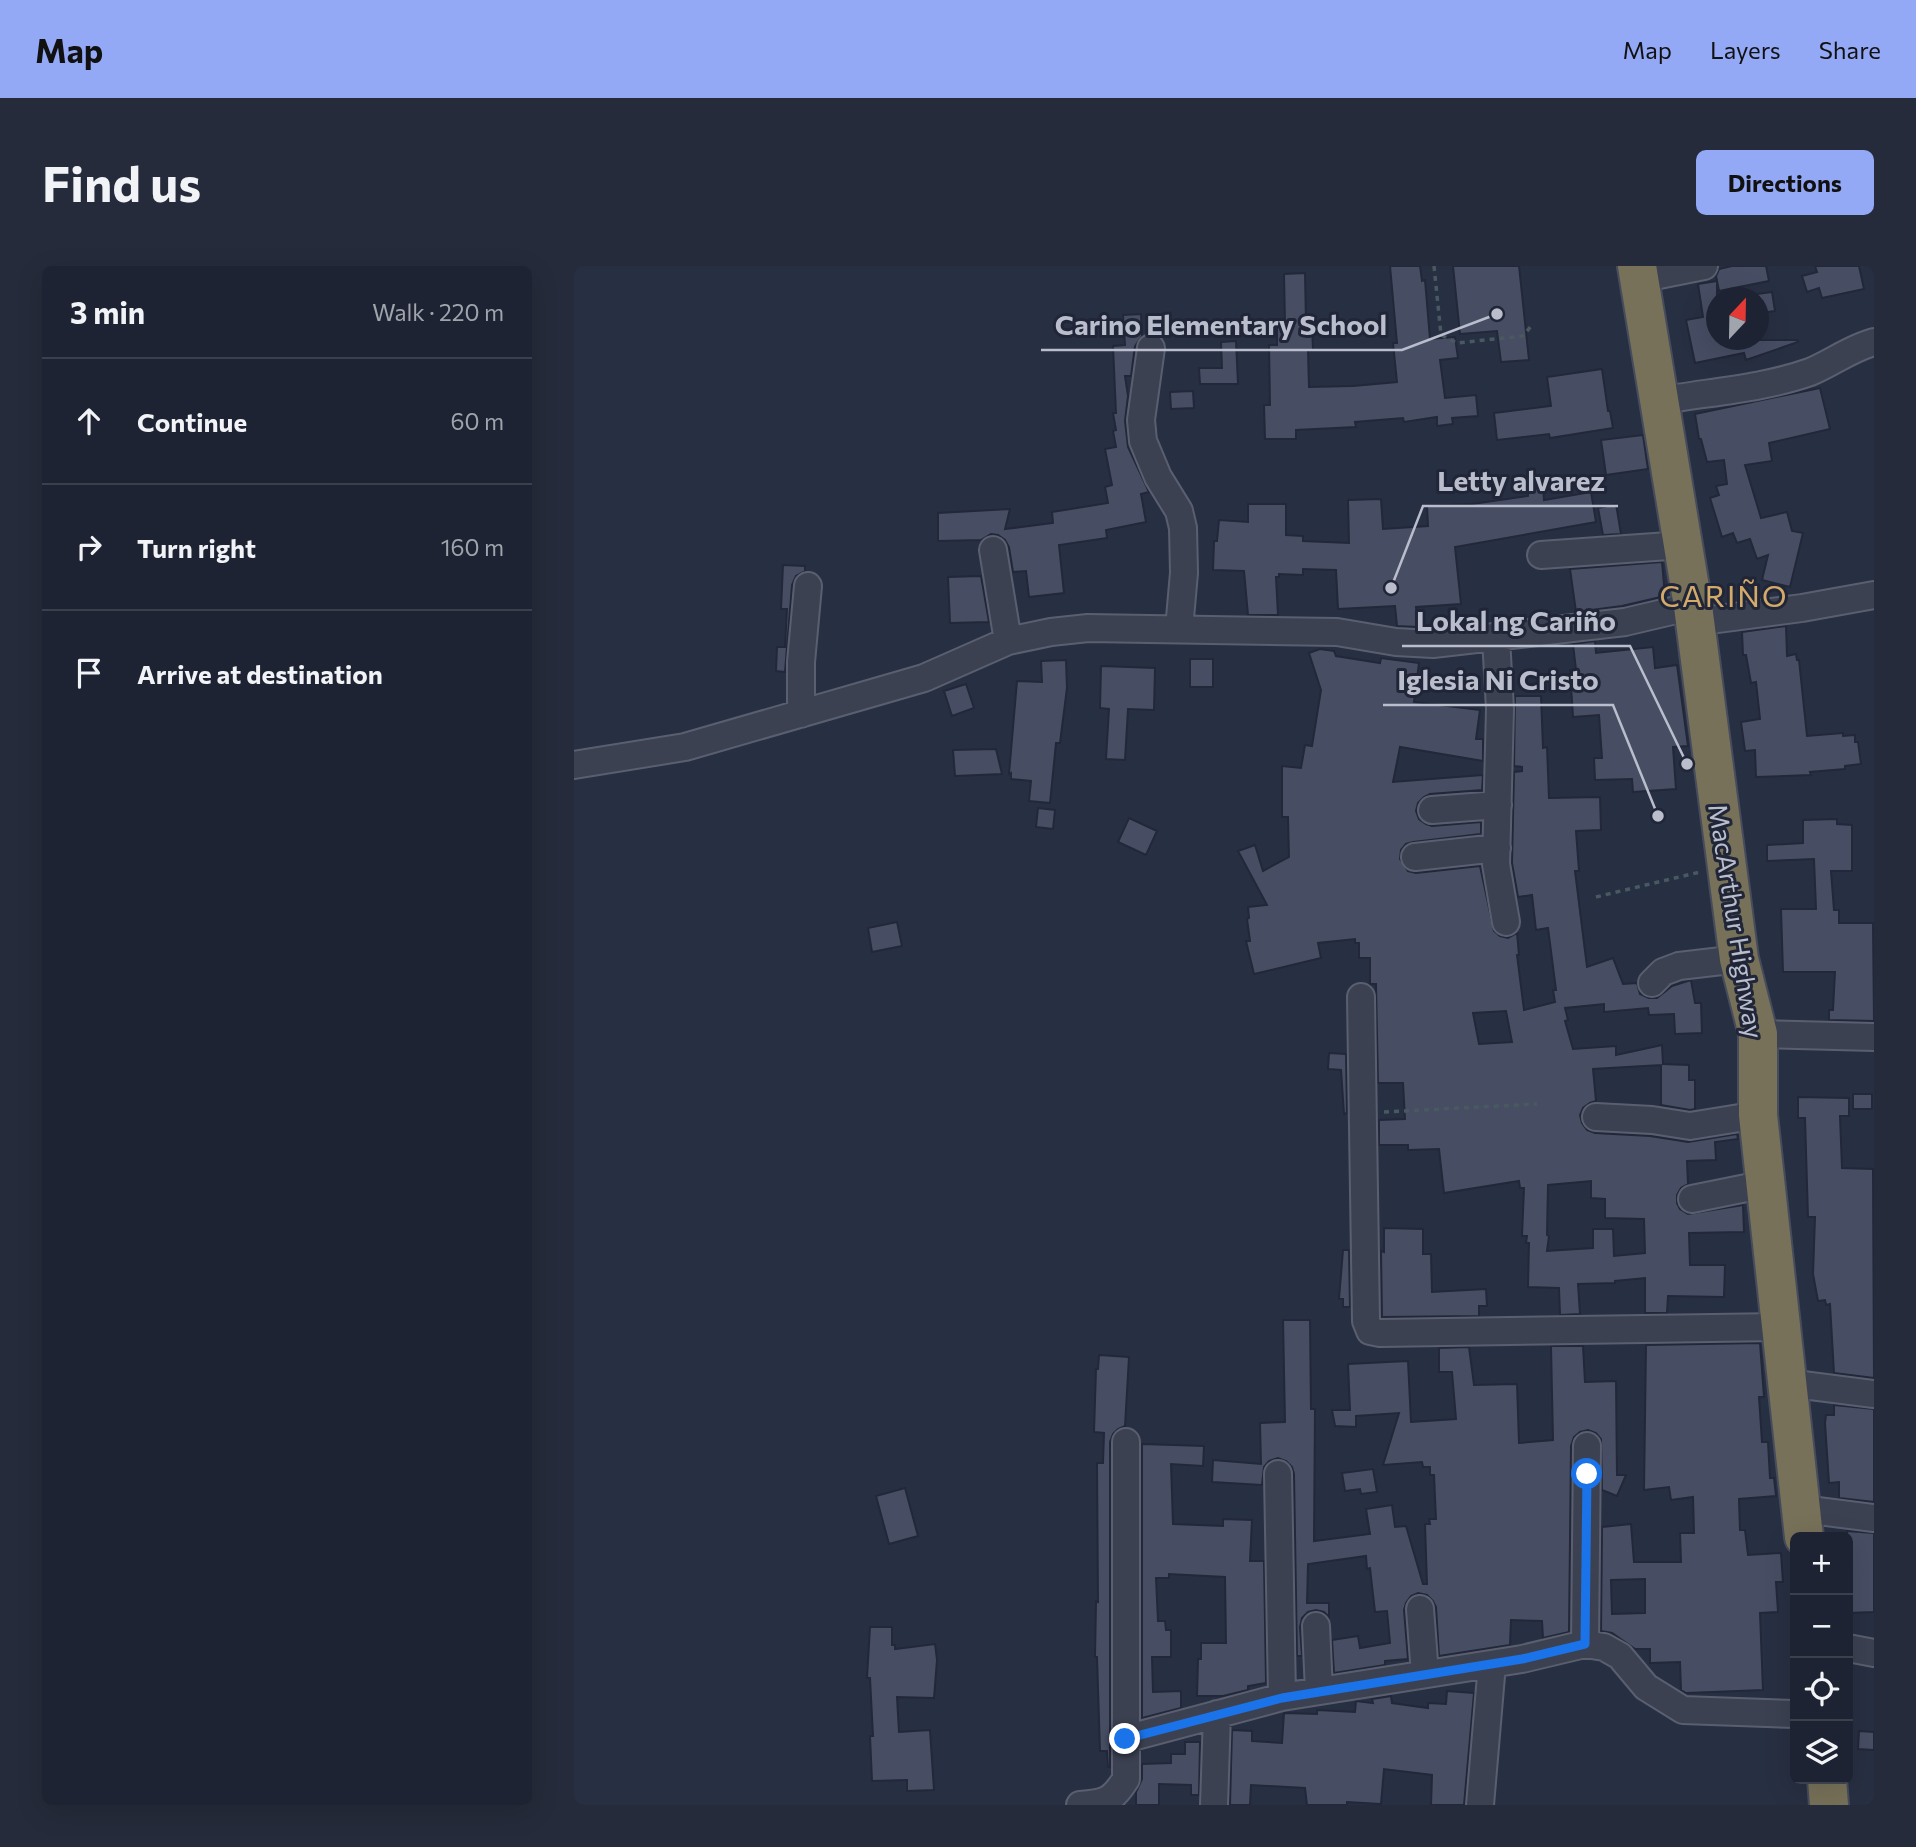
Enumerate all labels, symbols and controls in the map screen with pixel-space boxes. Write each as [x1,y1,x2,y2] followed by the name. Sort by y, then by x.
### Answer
[35,29,103,70] text: Map
[1623,35,1672,64] text: Map
[1710,35,1781,64] text: Layers
[1819,35,1881,64] text: Share
[1696,150,1874,215] button: Directions
[42,152,201,212] text: Find us
[1706,287,1769,350] north arrow
[70,293,145,330] text: 3 min
[372,298,504,326] text: Walk · 220 m
[1041,301,1402,350] callout: Carino Elementary School
[1055,307,1387,341] text: Carino Elementary School
[70,402,108,440] icon: ahead
[137,406,247,437] text: Continue
[451,407,504,435] text: 60 m
[1423,457,1618,506] callout: Letty alvarez
[1437,463,1605,497] text: Letty alvarez
[70,528,108,566] icon: right
[137,532,256,563] text: Turn right
[441,533,504,561] text: 160 m
[1660,576,1788,613] district label: CARIÑO
[1402,597,1630,646] callout: Lokal ng Cariño
[1416,603,1616,637] text: Lokal ng Cariño
[70,654,108,692] icon: arrive
[1383,656,1613,705] callout: Iglesia Ni Cristo
[137,658,383,689] text: Arrive at destination
[1397,662,1599,696] text: Iglesia Ni Cristo
[1703,802,1771,1040] street label: MacArthur Highway
[1571,1458,1602,1489] route start
[1790,1532,1853,1784] map controls
[1790,1532,1853,1595] button: +
[1790,1595,1853,1658] button: −
[1790,1658,1853,1721] button: locate
[1790,1721,1853,1784] button: layers
[1109,1723,1140,1754] route end

